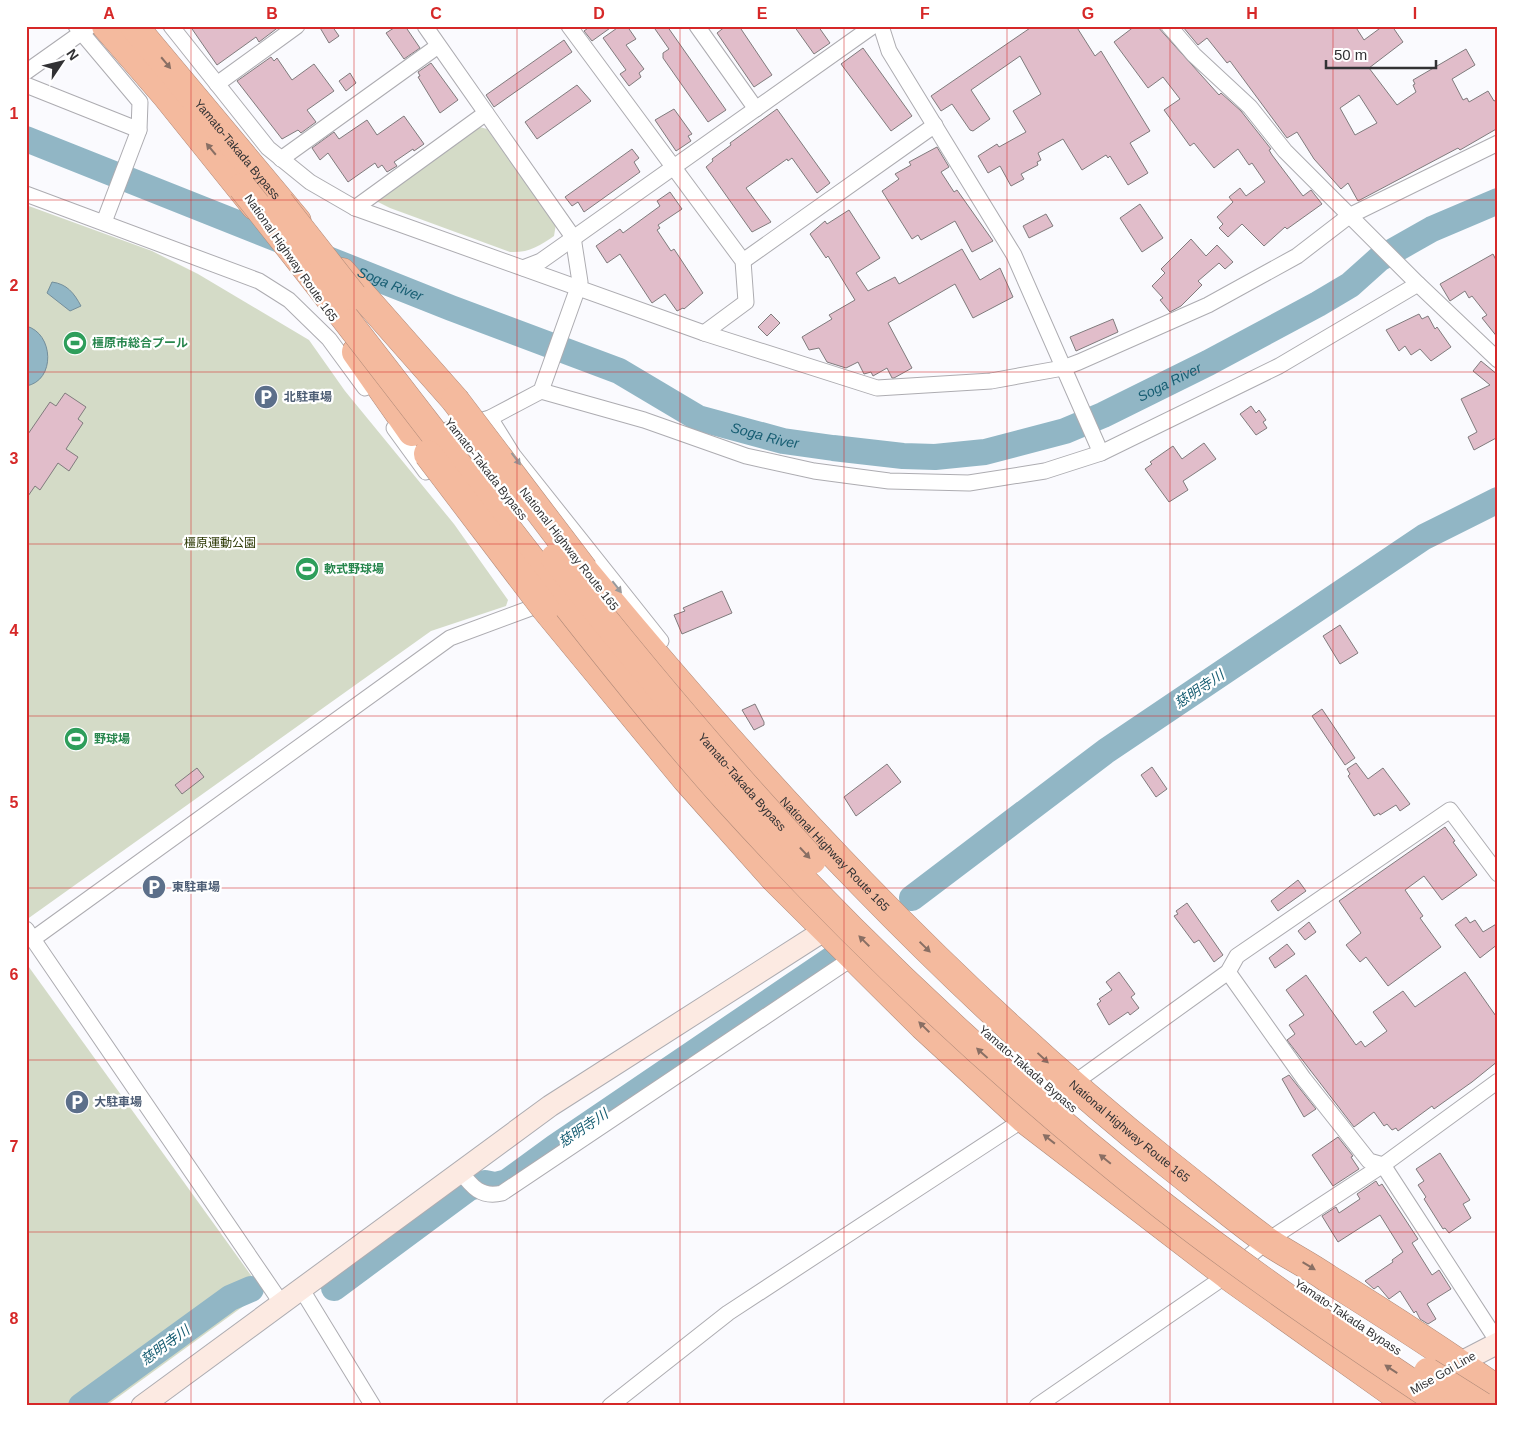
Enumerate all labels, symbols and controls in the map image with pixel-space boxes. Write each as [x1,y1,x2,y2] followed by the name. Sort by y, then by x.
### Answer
[103,5,115,22] text: A
[266,5,278,22] text: B
[430,5,442,22] text: C
[593,5,605,22] text: D
[757,5,768,22] text: E
[920,5,930,22] text: F
[1082,5,1094,22] text: G
[1246,5,1258,22] text: H
[1413,5,1417,22] text: I
[38,38,88,88] north arrow
[1326,38,1436,70] scale bar
[63,46,82,63] text: N
[1334,46,1367,63] text: 50 m
[160,57,172,69] one-way arrow
[191,97,283,202] street label: Yamato-Takada Bypass
[10,105,19,122] text: 1
[205,143,216,156] one-way arrow
[242,192,341,325] street label: National Highway Route 165
[355,264,427,305] water label: Soga River
[10,277,19,294] text: 2
[62,330,88,356] sports icon: 橿原市総合プール
[92,336,188,350] place label: 橿原市総合プール
[1135,359,1205,405] water label: Soga River
[253,384,279,410] parking icon: 北駐車場
[284,390,332,404] place label: 北駐車場
[442,415,530,523] street label: Yamato-Takada Bypass
[729,419,801,451] water label: Soga River
[10,450,19,467] text: 3
[511,452,522,465] one-way arrow
[517,485,622,613] street label: National Highway Route 165
[184,536,256,550] park label: 橿原運動公園
[294,556,320,582] sports icon: 軟式野球場
[324,562,384,576] place label: 軟式野球場
[612,580,623,593] one-way arrow
[10,622,19,639] text: 4
[1171,666,1228,711] water label: 慈明寺川
[63,726,89,752] sports icon: 野球場
[695,730,789,834] street label: Yamato-Takada Bypass
[94,732,130,746] place label: 野球場
[10,794,19,811] text: 5
[777,794,892,914] street label: National Highway Route 165
[799,847,811,859] one-way arrow
[141,874,167,900] parking icon: 東駐車場
[172,880,220,894] place label: 東駐車場
[859,935,871,947] one-way arrow
[919,941,931,953] one-way arrow
[10,966,19,983] text: 6
[918,1021,930,1033] one-way arrow
[976,1022,1080,1116] street label: Yamato-Takada Bypass
[976,1047,988,1059] one-way arrow
[1037,1053,1050,1064] one-way arrow
[1066,1077,1193,1185] street label: National Highway Route 165
[64,1089,90,1115] parking icon: 大駐車場
[94,1095,142,1109] place label: 大駐車場
[555,1105,612,1150] water label: 慈明寺川
[1043,1133,1056,1144] one-way arrow
[10,1138,19,1155] text: 7
[1099,1153,1112,1164] one-way arrow
[1302,1261,1315,1270] one-way arrow
[1292,1276,1404,1358] street label: Yamato-Takada Bypass
[10,1310,19,1327] text: 8
[138,1321,194,1368] water label: 慈明寺川
[1408,1348,1479,1397] street label: Mise Goi Line
[1384,1364,1397,1374] one-way arrow

